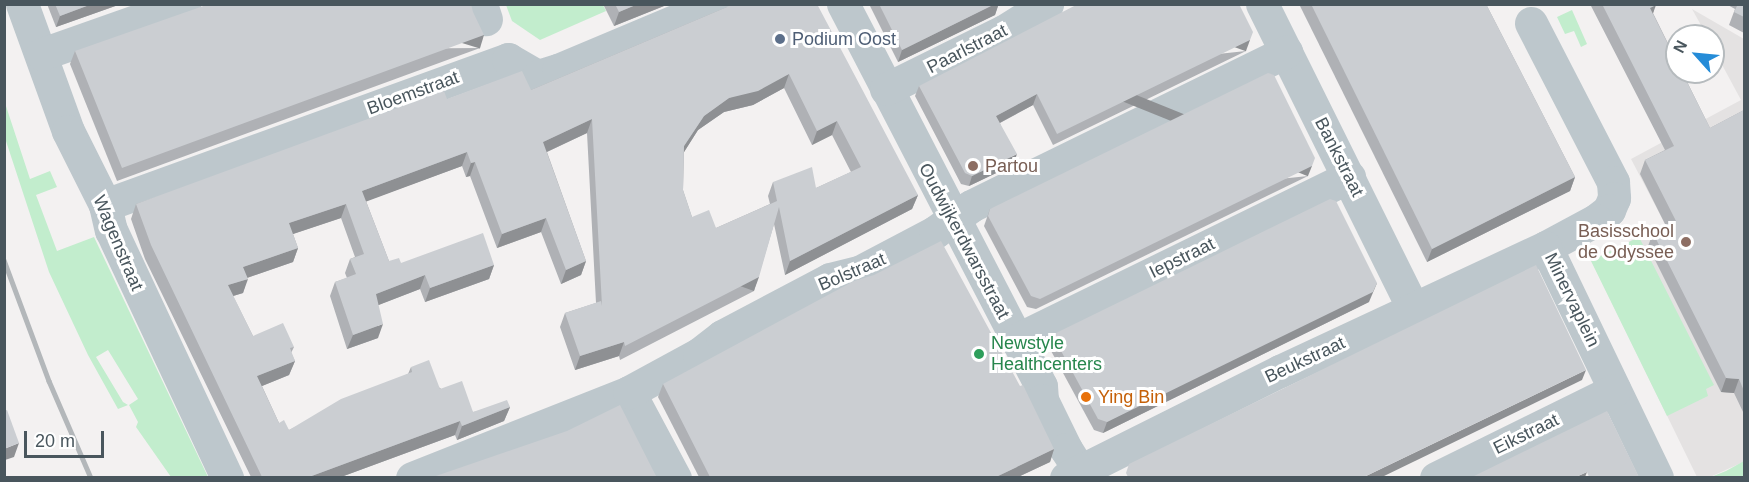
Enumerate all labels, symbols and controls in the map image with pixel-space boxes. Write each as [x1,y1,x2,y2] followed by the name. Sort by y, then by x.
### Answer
[923,20,1011,78] street label: Paarlstraat
[1665,24,1725,84] north arrow
[792,28,896,50] place label: Podium Oost
[773,32,787,46] marker: Podium Oost
[1670,37,1690,56] text: N
[364,66,462,120] street label: Bloemstraat
[1310,114,1368,200] street label: Bankstraat
[985,155,1038,177] place label: Partou
[966,159,980,173] marker: Partou
[914,160,1014,322] street label: Oudwijkerdwarsstraat
[88,192,148,294] street label: Wagenstraat
[1578,221,1674,264] place label: Basisschool de Odyssee
[1146,233,1218,283] street label: Iepstraat
[1679,235,1693,249] marker: Basisschool de Odyssee
[815,248,889,296] street label: Bolstraat
[1540,249,1604,351] street label: Minervaplein
[1261,332,1349,388] street label: Beukstraat
[991,333,1102,376] place label: Newstyle Healthcenters
[972,347,986,361] marker: Newstyle Healthcenters
[1098,386,1164,408] place label: Ying Bin
[1079,390,1093,404] marker: Ying Bin
[1490,409,1562,459] street label: Eikstraat
[27,419,106,457] scale bar
[35,431,75,451] text: 20 m

